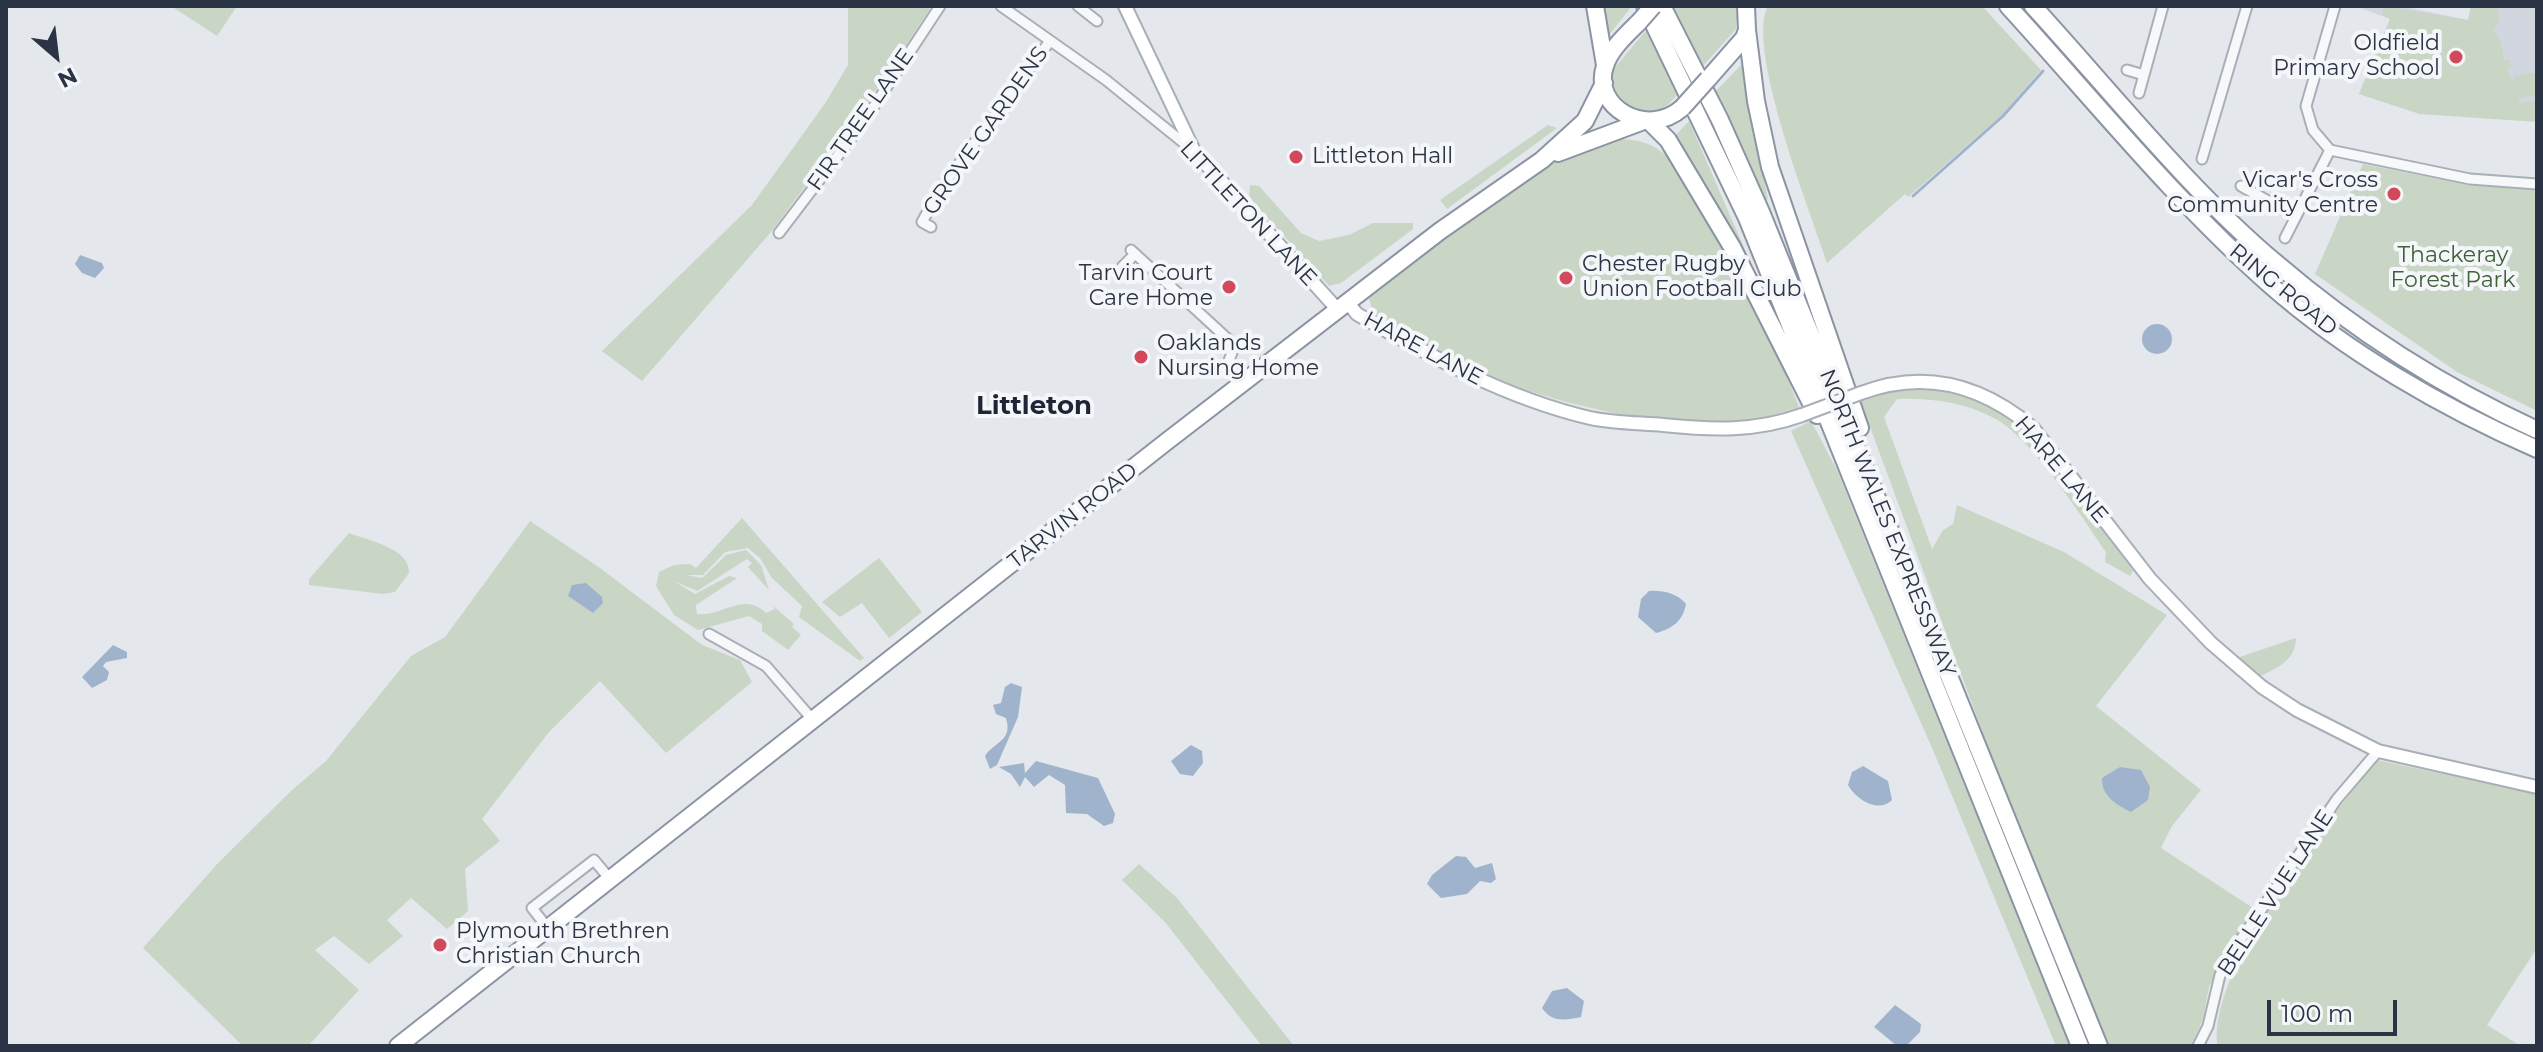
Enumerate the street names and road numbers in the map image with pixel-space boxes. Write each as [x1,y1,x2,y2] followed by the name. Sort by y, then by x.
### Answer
[918,42,1054,220] street label: GROVE GARDENS
[802,44,920,196] street label: FIR TREE LANE
[1174,136,1322,292] street label: LITTLETON LANE
[2224,238,2342,342] street label: RING ROAD
[1359,307,1487,391] street label: HARE LANE
[1813,366,1961,680] street label: NORTH WALES EXPRESSWAY
[2009,411,2113,529] street label: HARE LANE
[1003,457,1143,575] street label: TARVIN ROAD
[2213,805,2339,981] street label: BELLE VUE LANE

